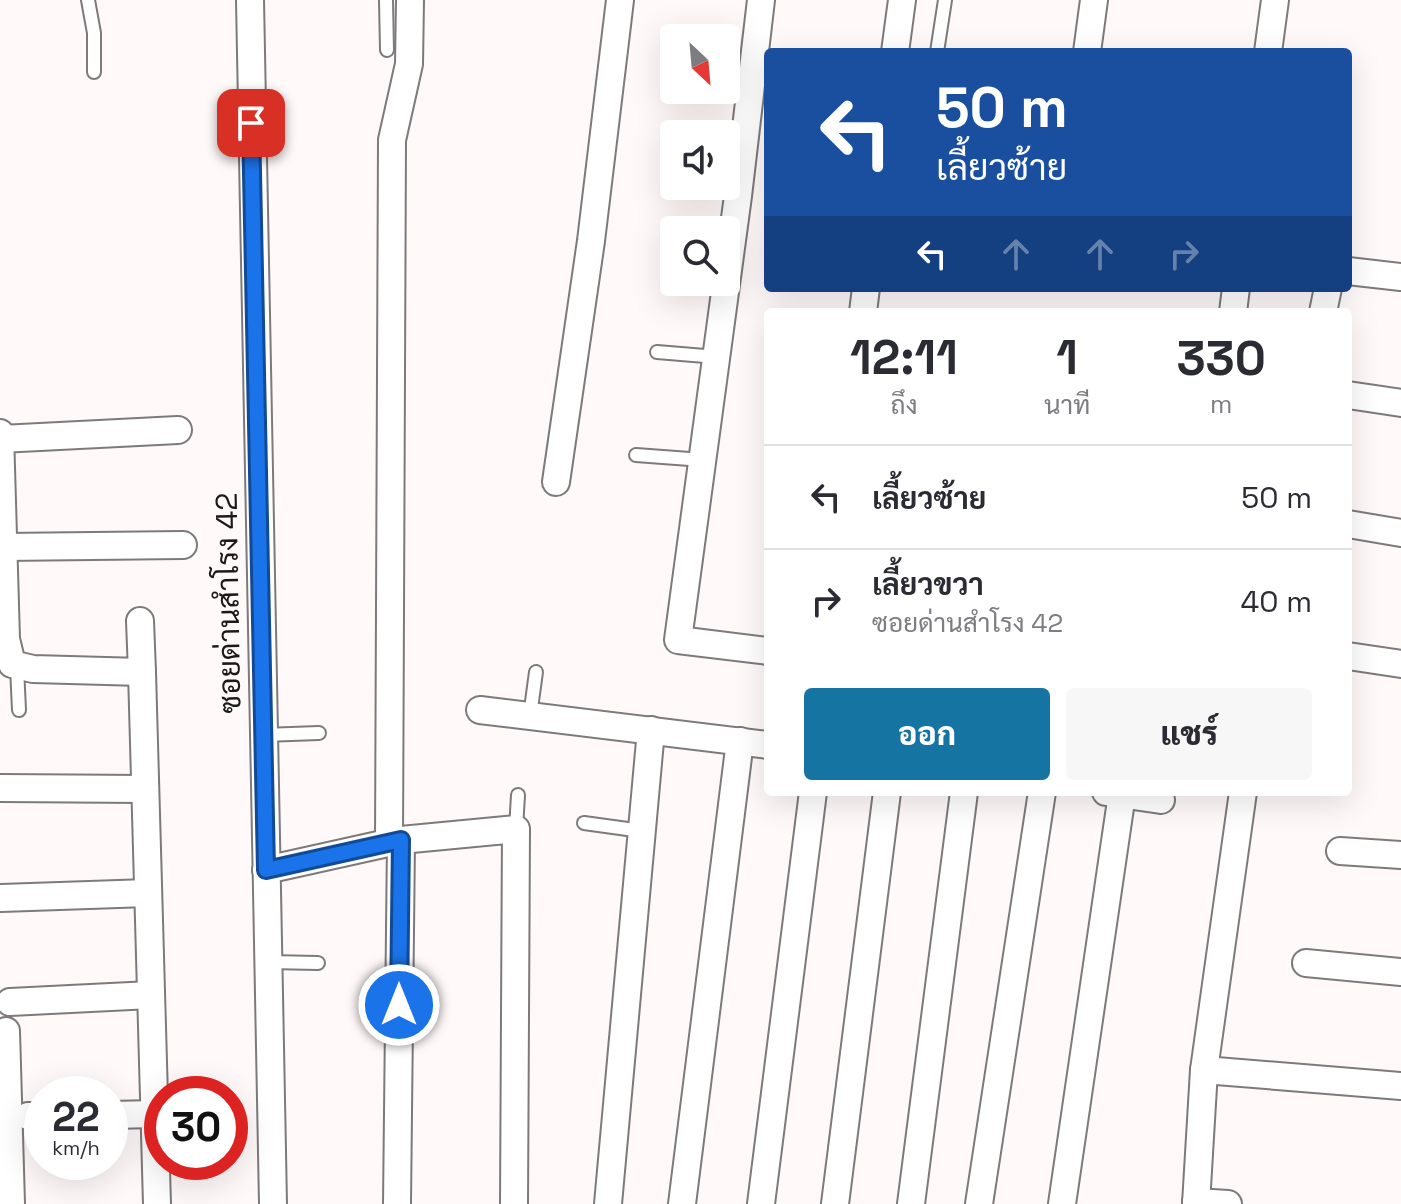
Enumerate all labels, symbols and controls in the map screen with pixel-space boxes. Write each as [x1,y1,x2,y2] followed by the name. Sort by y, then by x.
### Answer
[660,24,740,104] north arrow
[660,24,740,296] map controls
[936,72,1068,143] text: 50 m
[804,80,908,184] icon: left
[217,89,285,157] pin
[229,101,273,145] icon: arrive
[660,120,740,200] button: sound
[936,145,1067,191] text: เลี้ยวซ้าย
[660,216,740,296] button: search
[910,232,954,276] icon: left
[994,232,1038,276] icon: ahead
[1078,232,1122,276] icon: ahead
[1162,232,1206,276] icon: right
[850,327,958,388] text: 12:11
[1056,327,1078,388] text: 1
[1176,328,1266,389] text: 330
[1210,387,1232,421] text: m
[891,388,917,422] text: ถึง
[1044,388,1090,422] text: นาที
[804,475,848,519] icon: left
[1241,478,1312,517] text: 50 m
[872,479,986,518] text: เลี้ยวซ้าย
[207,492,249,714] street label: ซอยด่านสำโรง 42
[872,565,984,604] text: เลี้ยวขวา
[804,579,848,623] icon: right
[1241,582,1312,621] text: 40 m
[872,606,1063,640] text: ซอยด่านสำโรง 42
[804,688,1050,780] button: ออก
[1066,688,1312,780] button: แชร์
[357,963,441,1047] position arrow
[144,1076,248,1180] speed limit sign: 30
[52,1092,100,1143] text: 22
[52,1135,100,1161] text: km/h

